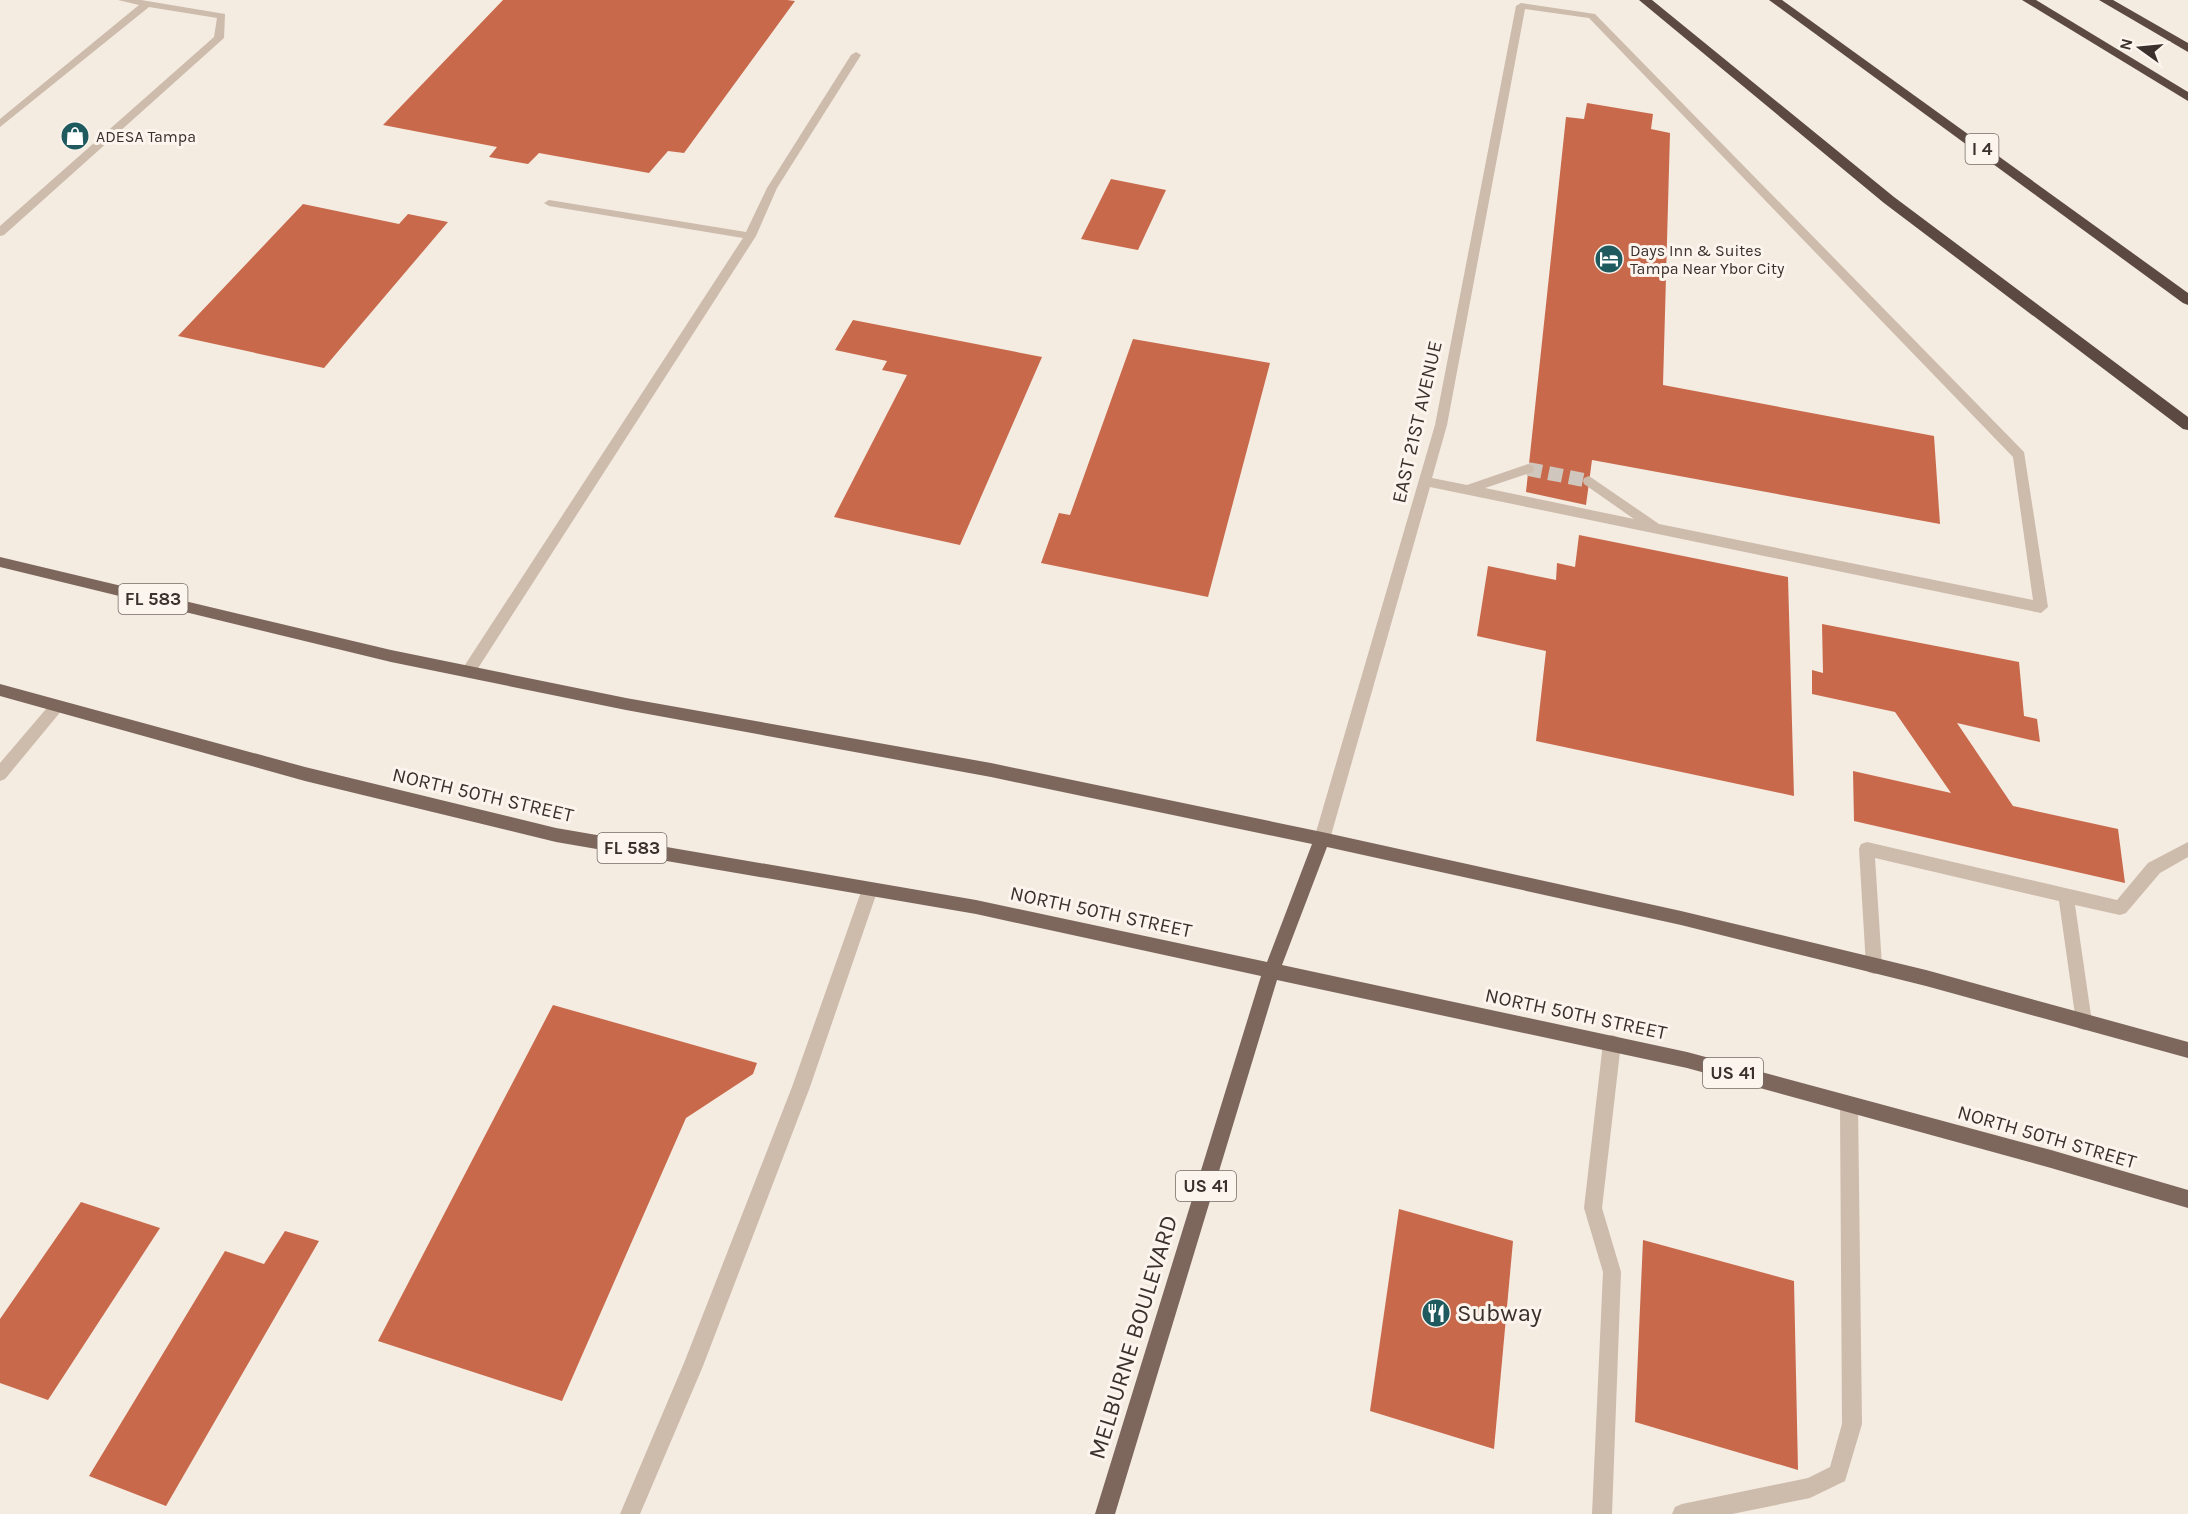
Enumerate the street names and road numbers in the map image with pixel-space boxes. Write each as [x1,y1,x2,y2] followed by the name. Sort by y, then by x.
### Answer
[1966,134,1998,164] road number: I 4
[1387,339,1447,505] street label: EAST 21ST AVENUE
[118,584,188,614] road number: FL 583
[390,763,576,827] street label: NORTH 50TH STREET
[598,833,666,863] road number: FL 583
[1008,882,1194,942] street label: NORTH 50TH STREET
[1483,984,1669,1044] street label: NORTH 50TH STREET
[1703,1058,1763,1088] road number: US 41
[1955,1100,2139,1174] street label: NORTH 50TH STREET
[1176,1171,1236,1201] road number: US 41
[1083,1212,1183,1462] street label: MELBURNE BOULEVARD

